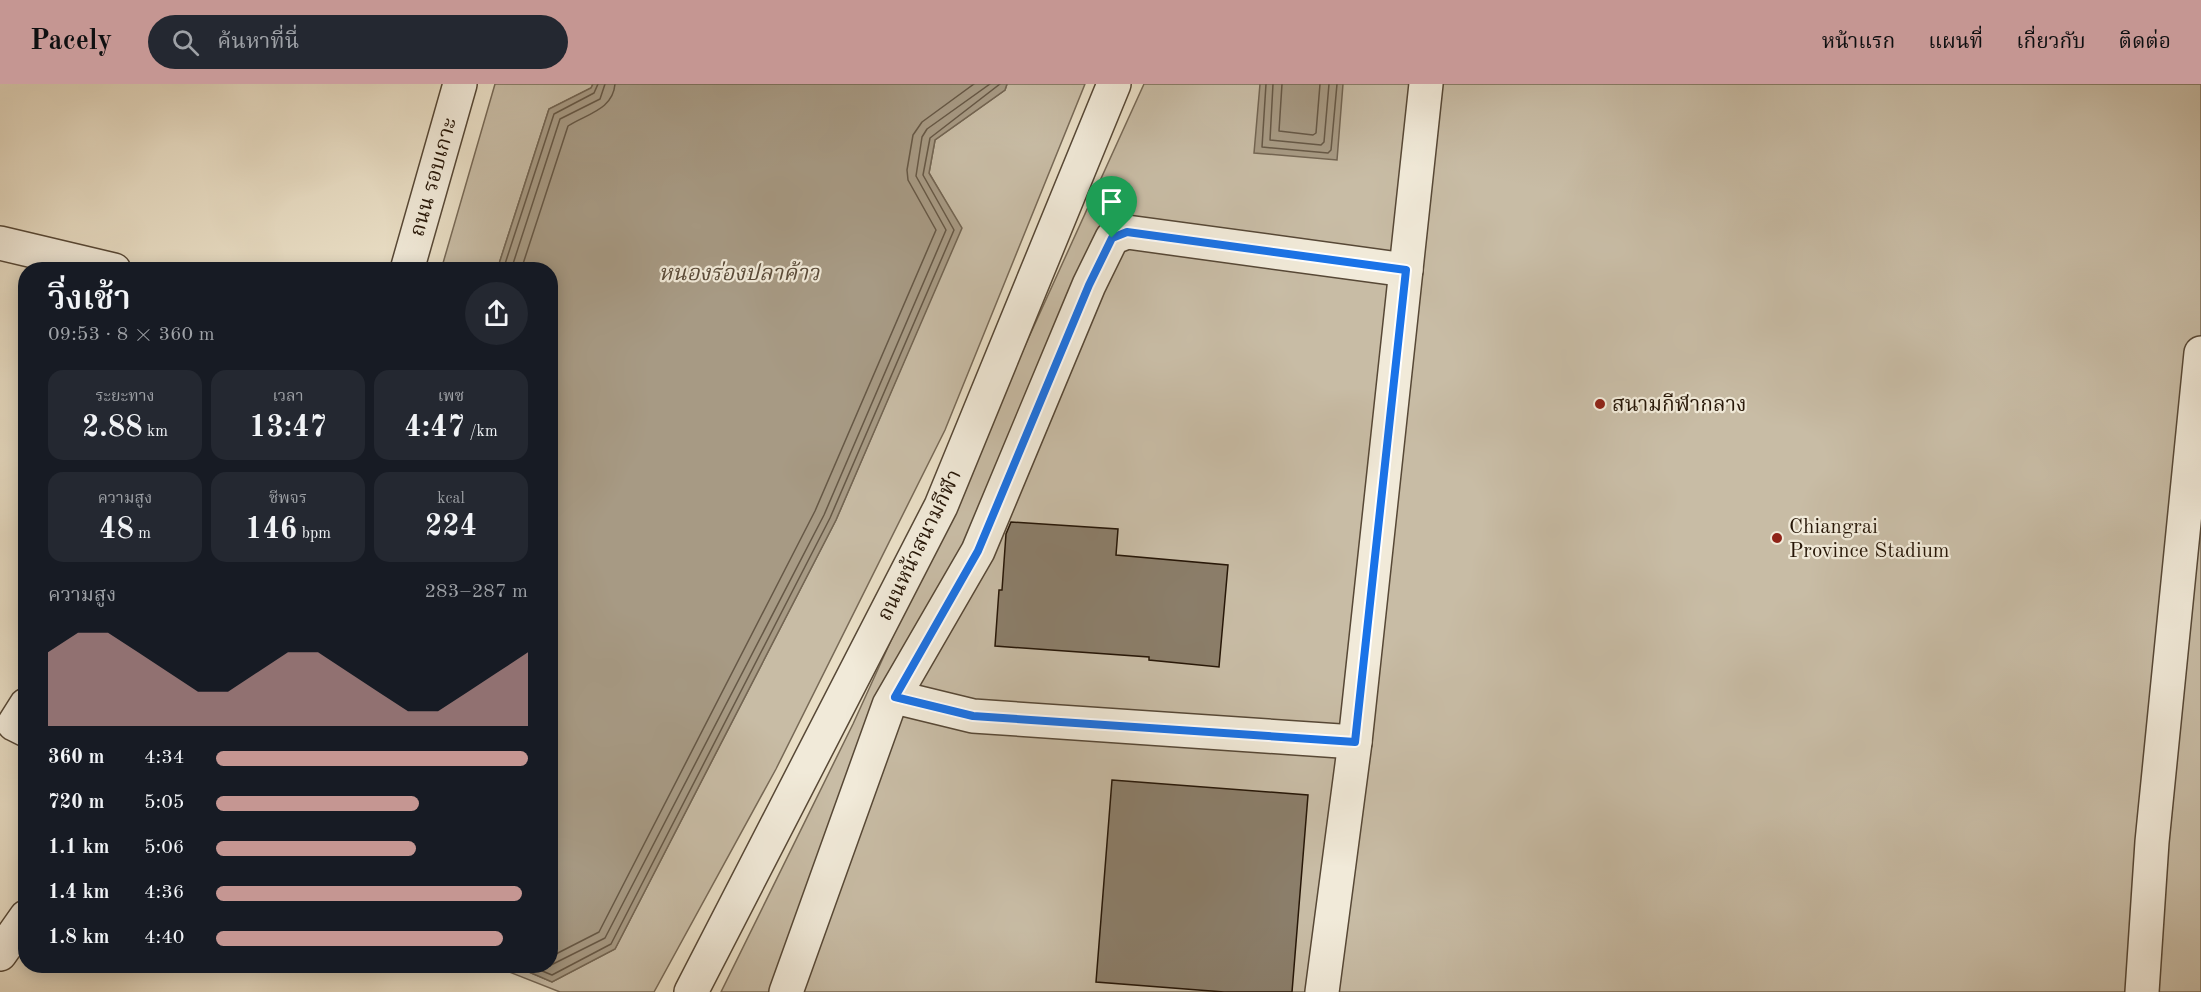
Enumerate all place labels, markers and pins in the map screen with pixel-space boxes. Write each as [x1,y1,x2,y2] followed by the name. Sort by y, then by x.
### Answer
[1086,176,1137,238] pin
[1612,392,1747,416] place label: สนามกีฬากลาง
[1593,397,1607,411] marker: สนามกีฬากลาง
[1789,517,1950,562] place label: Chiangrai Province Stadium
[1770,531,1784,545] marker: Chiangrai Province Stadium

